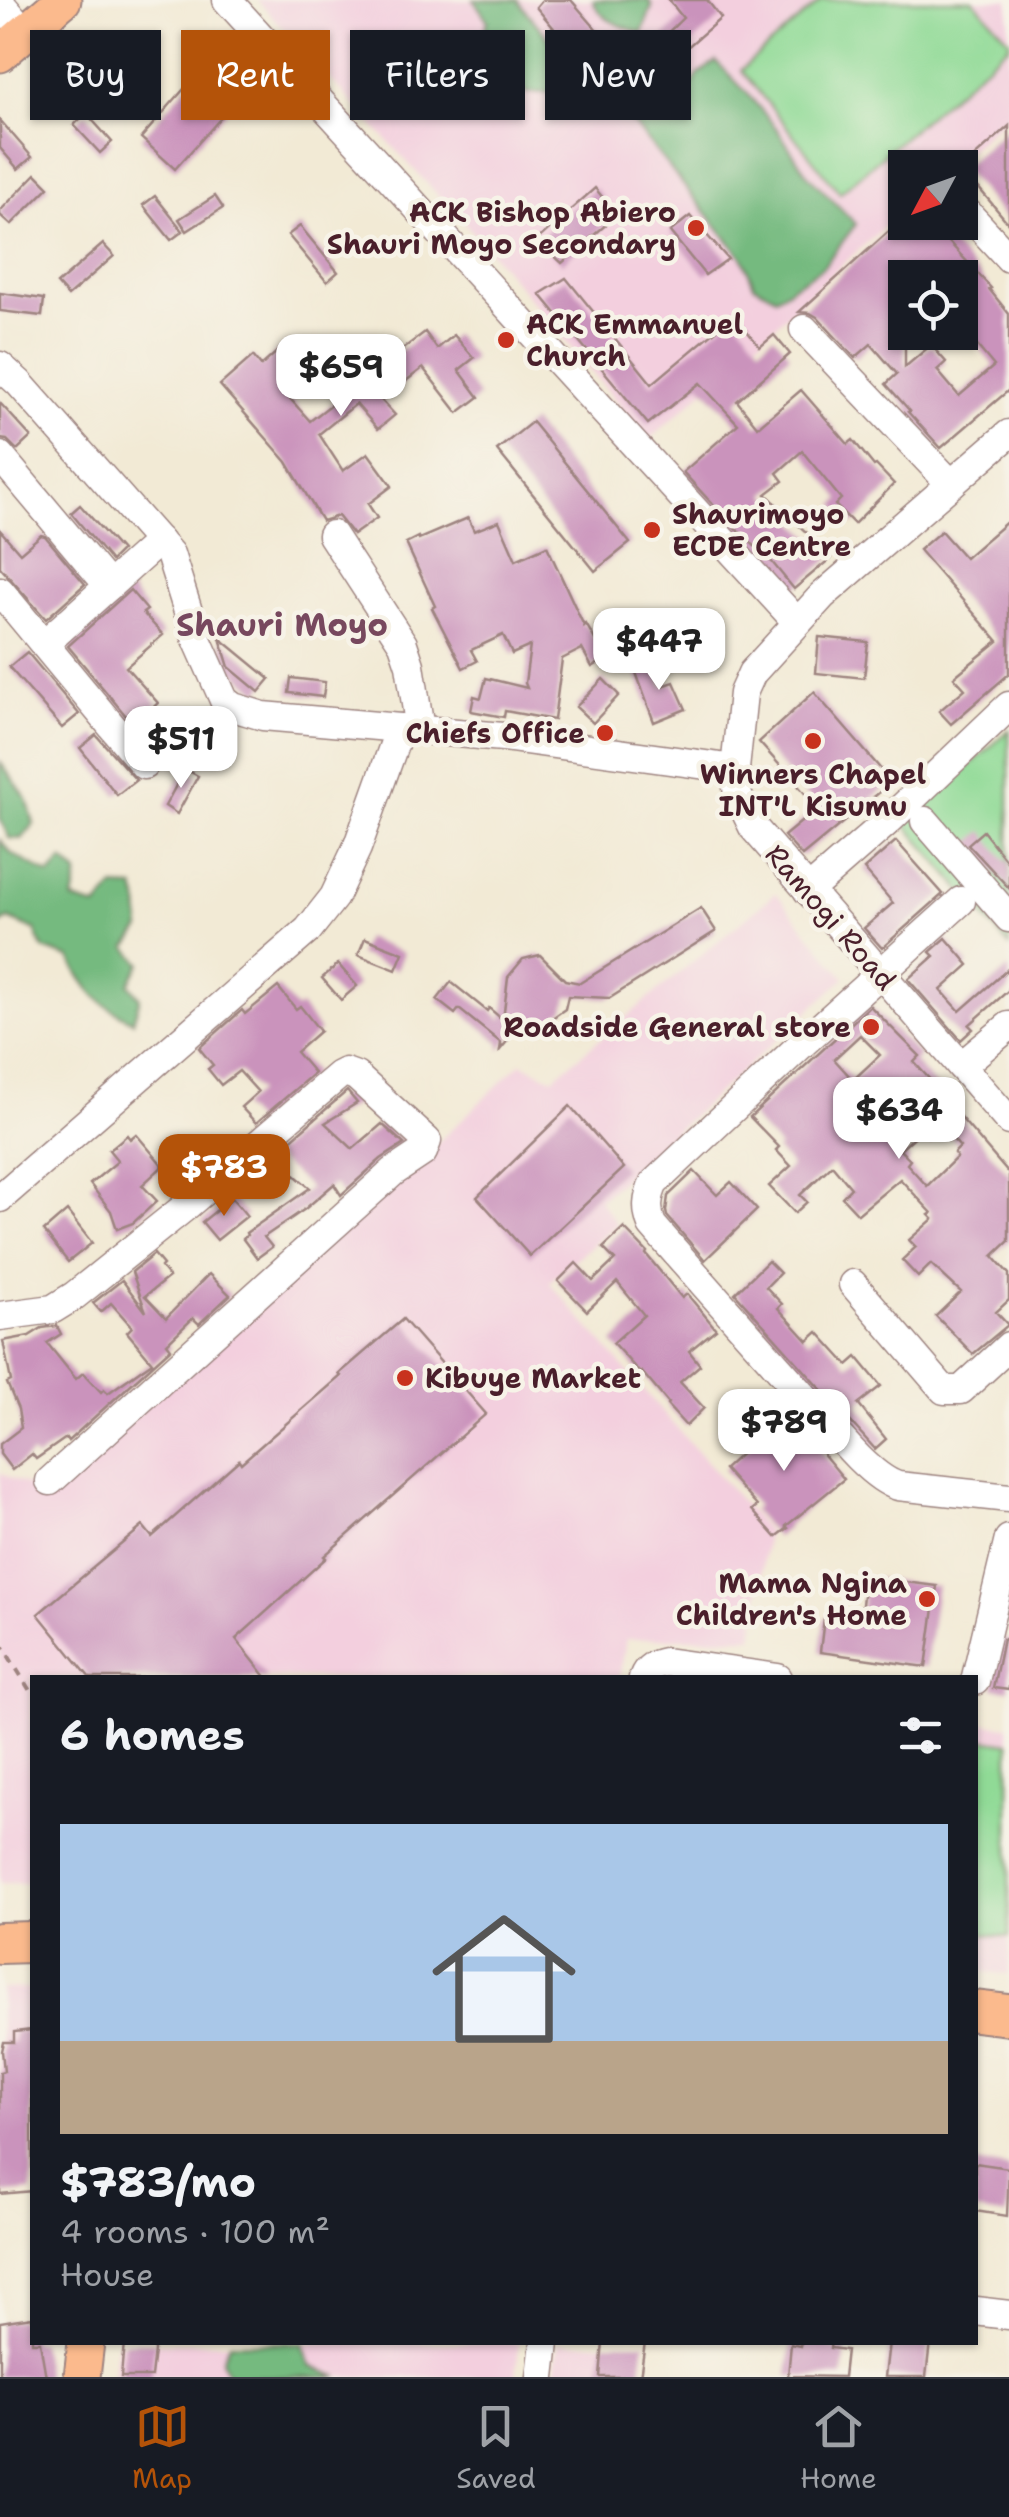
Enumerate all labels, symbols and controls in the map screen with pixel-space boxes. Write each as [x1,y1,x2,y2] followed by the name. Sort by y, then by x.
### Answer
[30,30,161,120] chip: Buy
[181,30,330,120] chip: Rent
[350,30,525,120] chip: Filters
[545,30,691,120] chip: New
[888,150,978,240] north arrow
[888,150,978,350] map controls
[327,193,676,263] place label: ACK Bishop Abiero Shauri Moyo Secondary
[685,217,707,239] marker: ACK Bishop Abiero Shauri Moyo Secondary
[888,260,978,350] button: locate
[526,305,743,375] place label: ACK Emmanuel Church
[495,329,517,351] marker: ACK Emmanuel Church
[282,334,400,419] pin: $659
[298,345,384,388] text: $659
[672,495,851,565] place label: Shaurimoyo ECDE Centre
[641,519,663,541] marker: Shaurimoyo ECDE Centre
[176,603,388,646] district label: Shauri Moyo
[600,608,718,693] pin: $447
[615,619,703,662] text: $447
[122,706,240,791] pin: $511
[405,714,585,752] place label: Chiefs Office
[146,717,216,760] text: $511
[594,722,616,744] marker: Chiefs Office
[802,730,824,752] marker: Winners Chapel INT'L Kisumu
[700,755,927,825] place label: Winners Chapel INT'L Kisumu
[757,836,905,998] street label: Ramogi Road
[503,1008,851,1046] place label: Roadside General store
[860,1016,882,1038] marker: Roadside General store
[840,1077,958,1162] pin: $634
[855,1088,943,1131] text: $634
[165,1134,283,1219] pin: $783
[180,1145,268,1188] text: $783
[425,1359,641,1397] place label: Kibuye Market
[394,1367,416,1389] marker: Kibuye Market
[725,1389,843,1474] pin: $789
[740,1400,828,1443] text: $789
[676,1564,907,1634] place label: Mama Ngina Children's Home
[916,1588,938,1610] marker: Mama Ngina Children's Home
[60,1707,245,1763] text: 6 homes
[893,1708,948,1763] icon: filters
[414,1889,594,2069] icon: home
[60,2154,256,2210] text: $783/mo
[60,2210,330,2253] text: 4 rooms · 100 m²
[60,2253,154,2296] text: House
[132,2399,192,2497] tab: Map
[456,2399,536,2497] tab: Saved
[800,2399,877,2497] tab: Home

